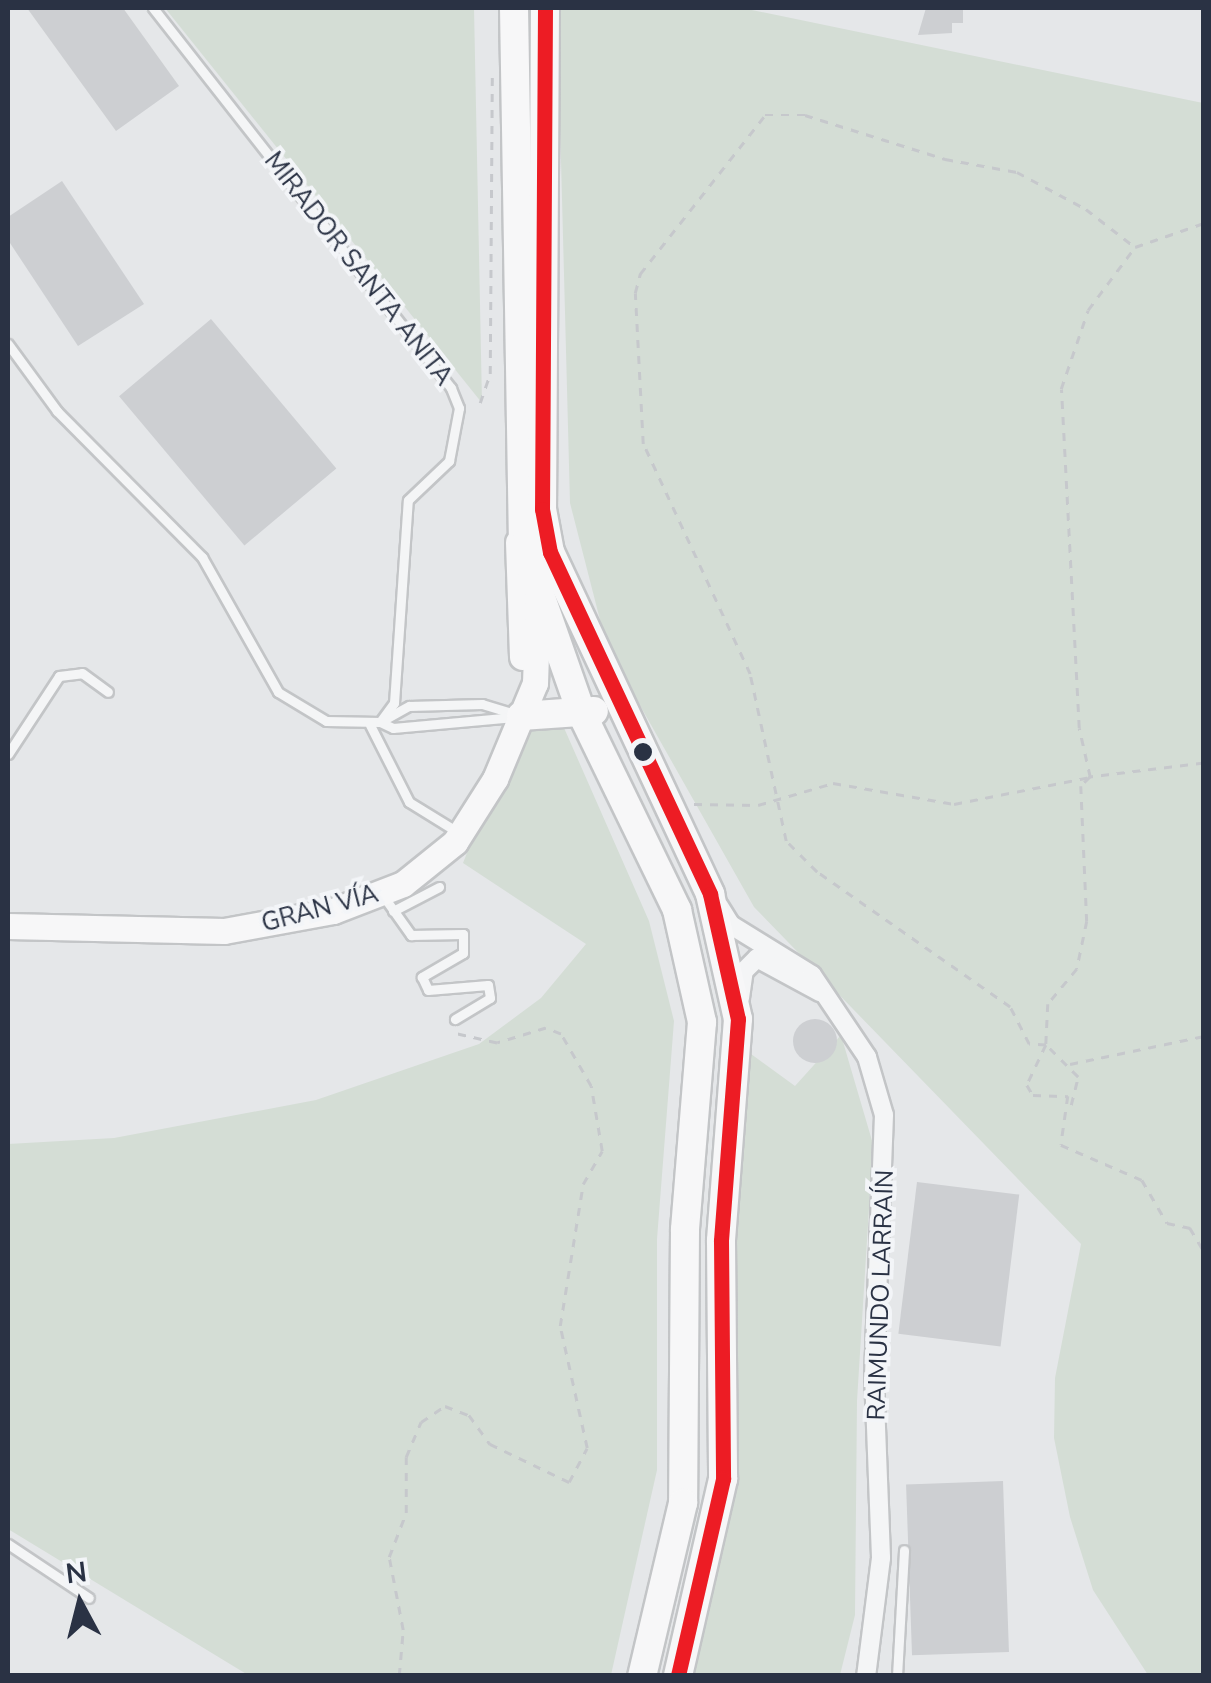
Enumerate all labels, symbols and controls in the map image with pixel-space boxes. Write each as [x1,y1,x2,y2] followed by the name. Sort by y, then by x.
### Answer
[258,146,458,392] street label: MIRADOR SANTA ANITA
[633,742,653,762] unlabelled marker
[258,879,382,939] street label: GRAN VÍA
[862,1169,900,1421] street label: RAIMUNDO LARRAÍN
[30,1553,130,1653] north arrow
[64,1553,89,1593] text: N

